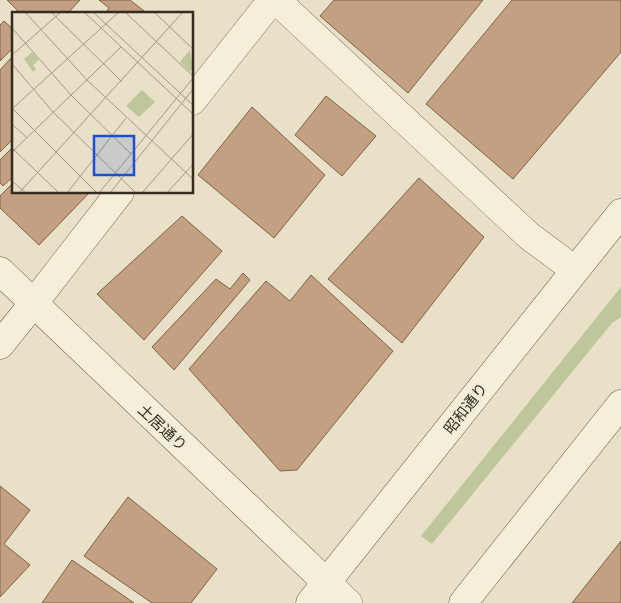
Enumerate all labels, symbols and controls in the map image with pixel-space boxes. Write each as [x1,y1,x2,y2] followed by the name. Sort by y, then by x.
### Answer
[12,12,194,194] inset map
[439,378,491,438] street label: 昭和通り
[134,399,192,455] street label: 土居通り

